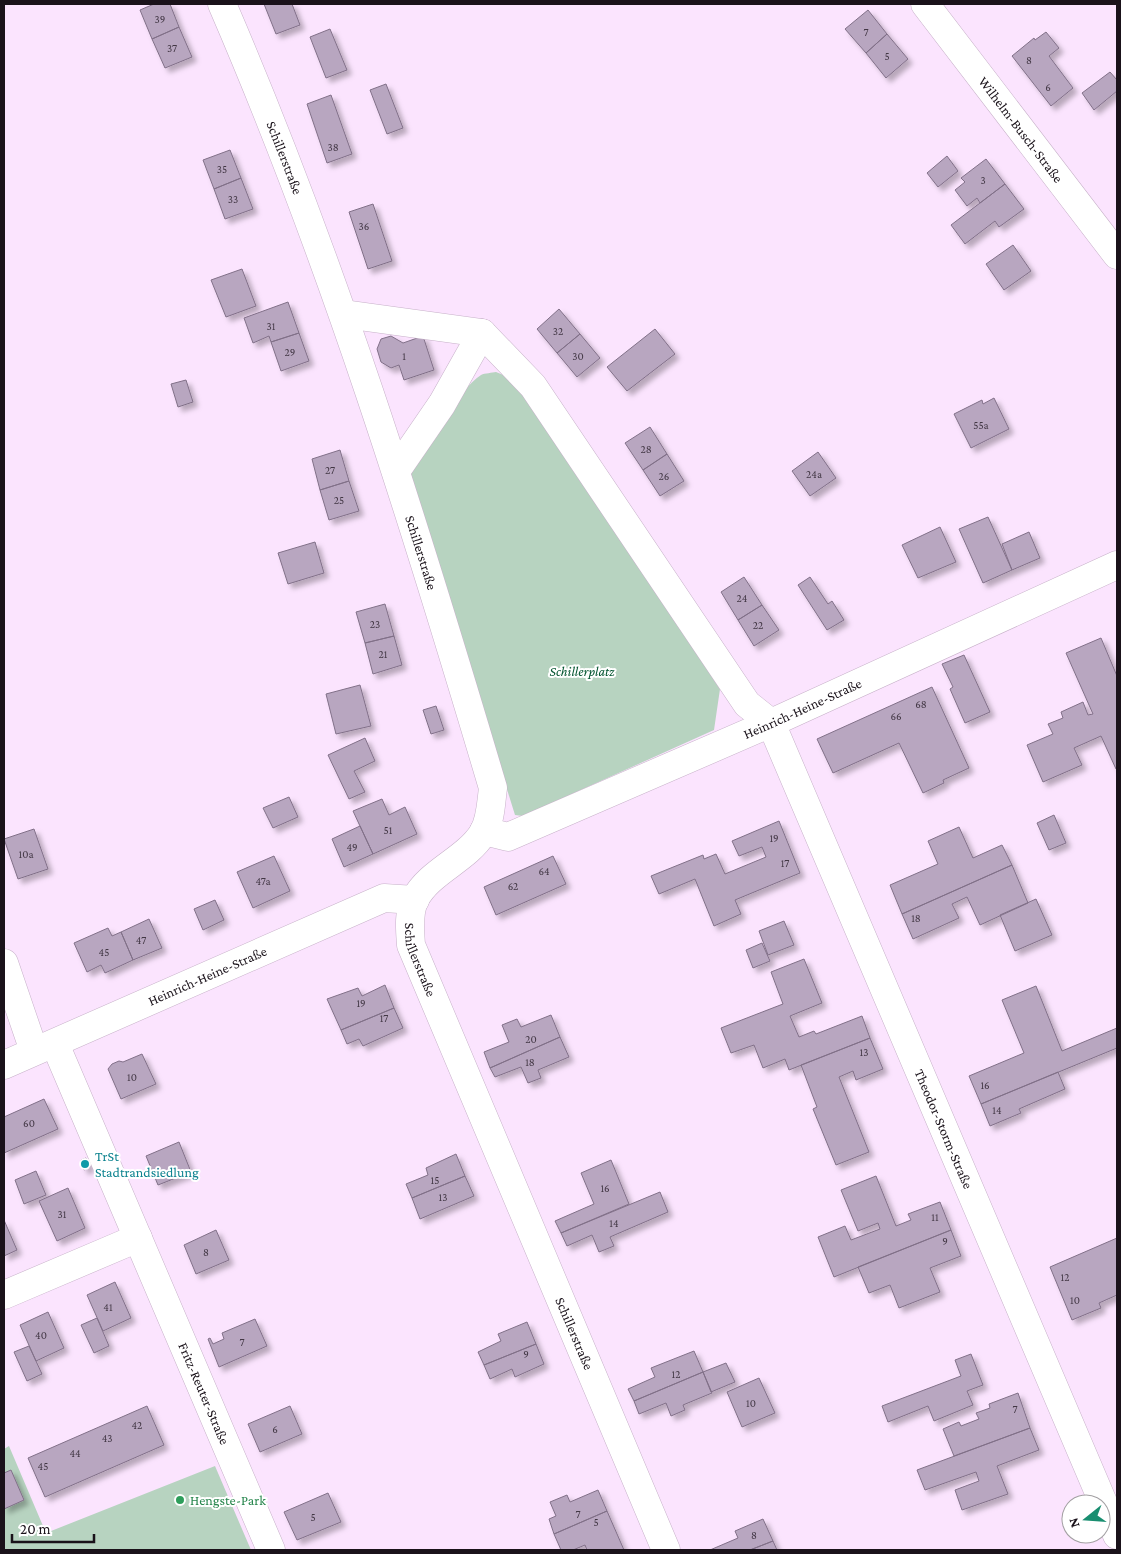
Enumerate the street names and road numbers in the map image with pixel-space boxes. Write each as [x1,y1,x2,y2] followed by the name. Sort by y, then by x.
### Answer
[975,73,1067,186] street label: Wilhelm-Busch-Straße
[263,119,306,197] street label: Schillerstraße
[402,513,441,592] street label: Schillerstraße
[741,675,864,742] street label: Heinrich-Heine-Straße
[402,923,440,999] street label: Schillerstraße
[145,943,269,1009] street label: Heinrich-Heine-Straße
[911,1067,977,1191] street label: Theodor-Storm-Straße
[552,1295,597,1372] street label: Schillerstraße
[175,1340,233,1447] street label: Fritz-Reuter-Straße

